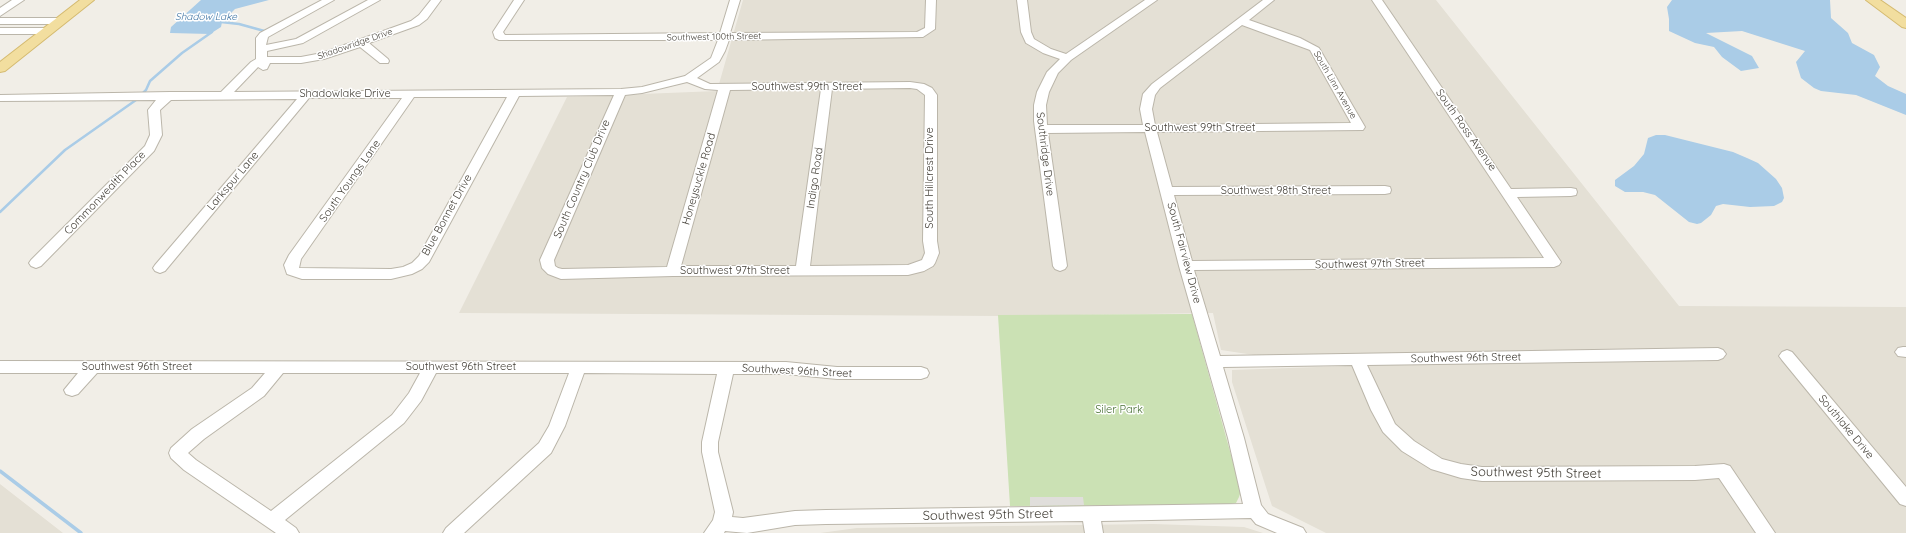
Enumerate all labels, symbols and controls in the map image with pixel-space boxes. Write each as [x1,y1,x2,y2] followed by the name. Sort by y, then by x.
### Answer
[175,11,237,23] water label: Shadow Lake
[316,26,394,62] street label: Shadowridge Drive
[667,31,761,43] street label: Southwest 100th Street
[1311,49,1359,121] street label: South Linn Avenue
[752,80,862,94] street label: Southwest 99th Street
[1433,86,1499,174] street label: South Ross Avenue
[299,87,391,101] street label: Shadowlake Drive
[1033,111,1057,197] street label: Southridge Drive
[551,118,613,240] street label: South Country Club Drive
[1145,121,1255,135] street label: Southwest 99th Street
[923,127,937,229] street label: South Hillcrest Drive
[680,131,718,227] street label: Honeysuckle Road
[317,137,383,225] street label: South Youngs Lane
[804,147,826,209] street label: Indigo Road
[62,148,148,238] street label: Commonwealth Place
[204,149,262,213] street label: Larkspur Lane
[419,172,475,258] street label: Blue Bonnet Drive
[1221,184,1331,198] street label: Southwest 98th Street
[1164,201,1204,305] street label: South Fairview Drive
[1315,256,1425,272] street label: Southwest 97th Street
[680,264,790,278] street label: Southwest 97th Street
[1411,350,1521,366] street label: Southwest 96th Street
[82,360,192,374] street label: Southwest 96th Street
[406,360,516,374] street label: Southwest 96th Street
[741,362,853,380] street label: Southwest 96th Street
[1815,392,1877,462] street label: Southlake Drive
[1095,403,1143,417] park label: Siler Park
[1471,464,1601,482] street label: Southwest 95th Street
[923,506,1053,524] street label: Southwest 95th Street

